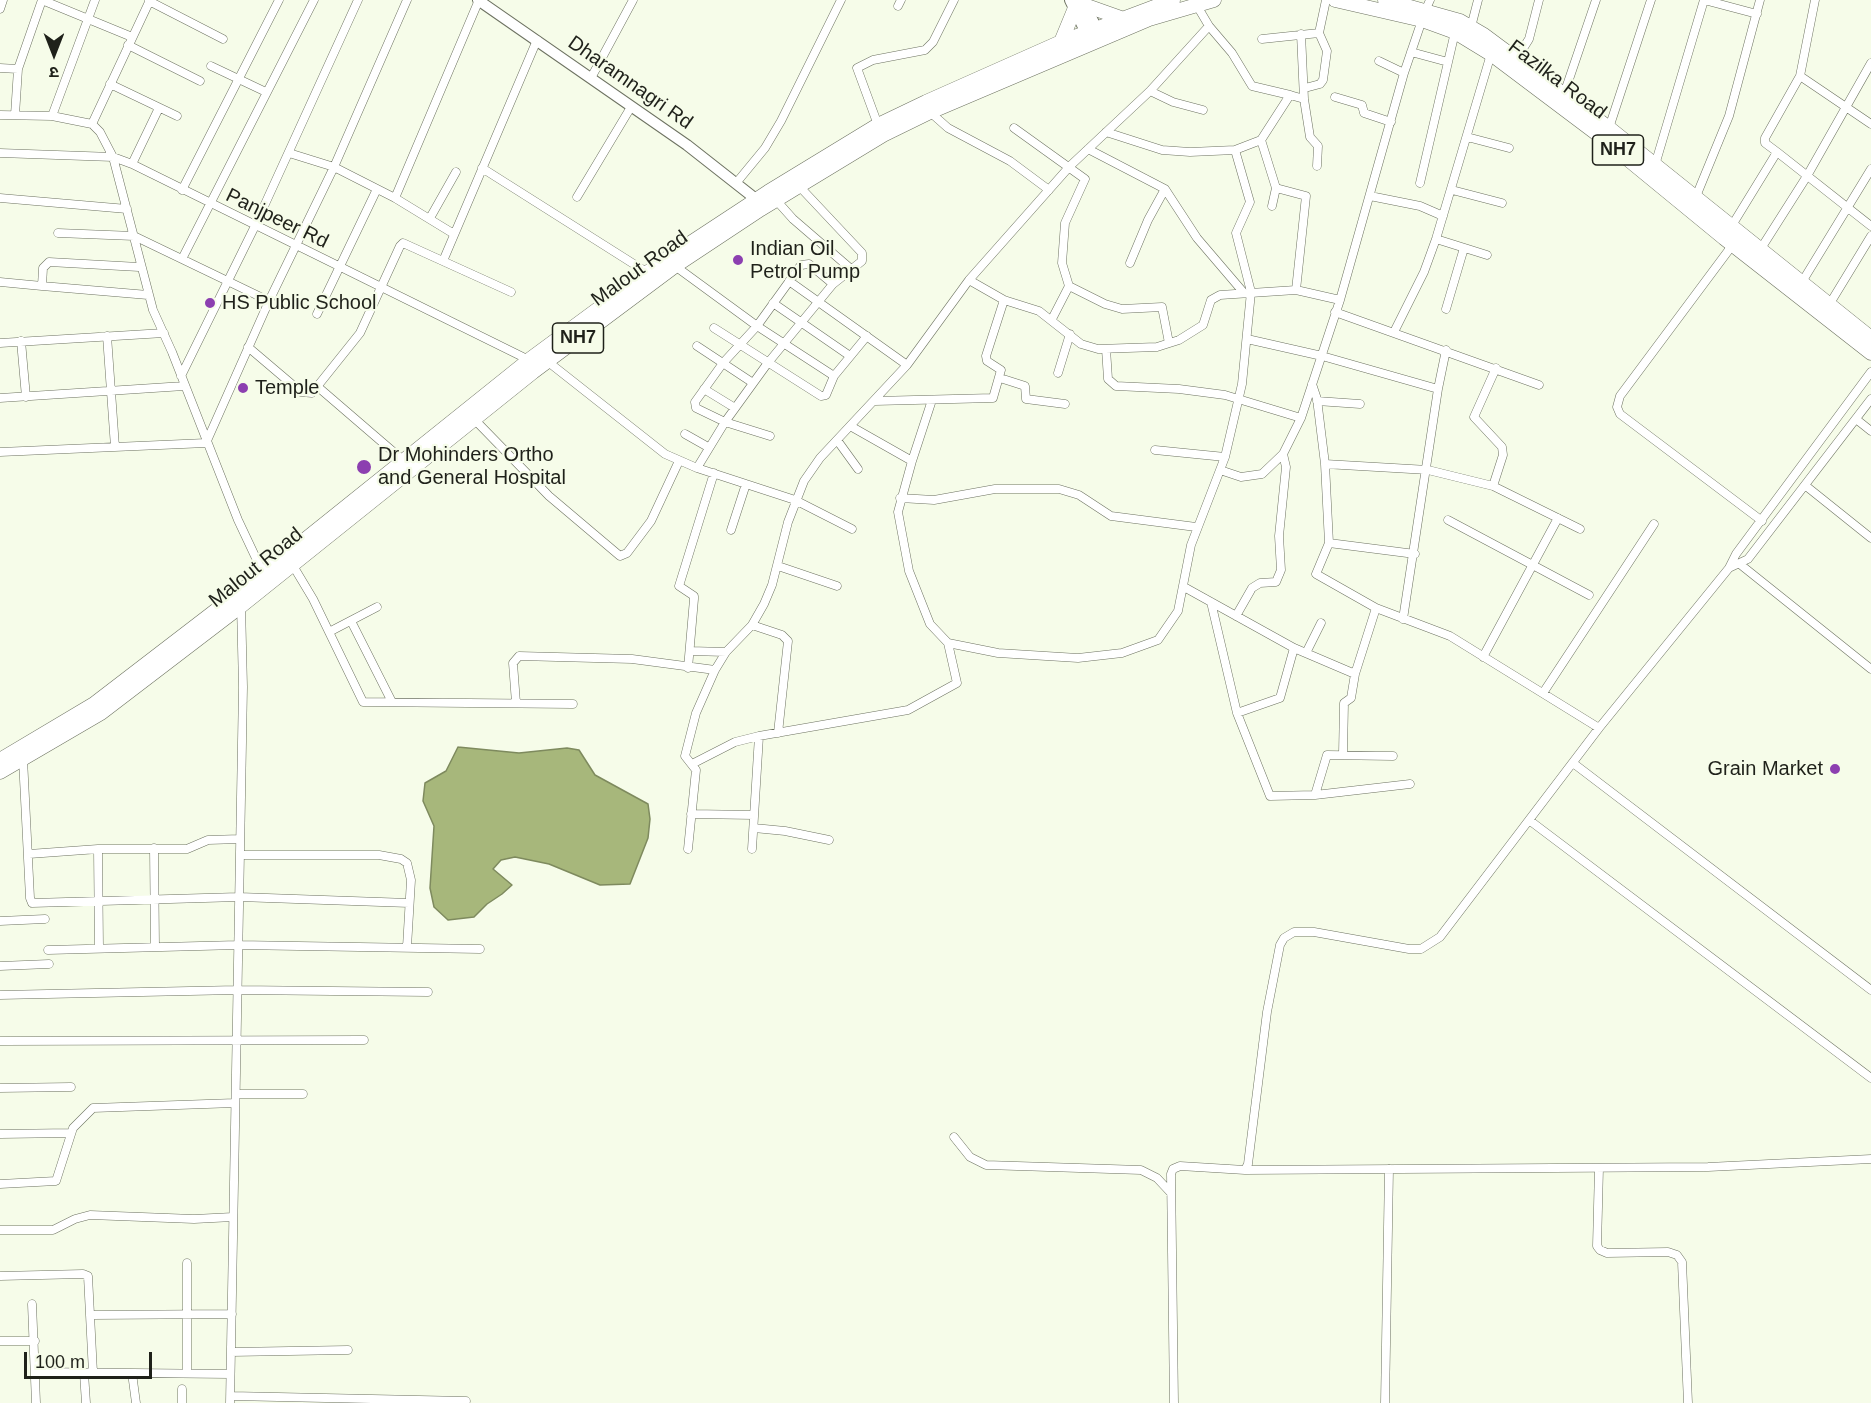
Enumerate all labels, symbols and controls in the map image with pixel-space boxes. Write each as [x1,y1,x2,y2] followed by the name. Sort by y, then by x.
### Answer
[24,24,84,84] north arrow
[563,31,697,135] street label: Dharamnagri Rd
[1503,35,1611,125] street label: Fazilka Road
[49,64,59,81] text: उ
[1592,135,1644,165] road number: NH7
[222,184,332,254] street label: Panjpeer Rd
[587,226,693,312] street label: Malout Road
[750,237,860,284] place label: Indian Oil Petrol Pump
[731,253,745,267] marker: Indian Oil Petrol Pump
[222,291,377,315] place label: HS Public School
[203,296,217,310] marker: HS Public School
[552,323,604,353] road number: NH7
[255,376,319,400] place label: Temple
[236,381,250,395] marker: Temple
[378,443,566,490] place label: Dr Mohinders Ortho and General Hospital
[355,458,373,476] marker: Dr Mohinders Ortho and General Hospital
[204,523,308,613] street label: Malout Road
[1707,757,1823,781] place label: Grain Market
[1828,762,1842,776] marker: Grain Market
[27,1340,154,1378] scale bar
[35,1352,85,1372] text: 100 m

